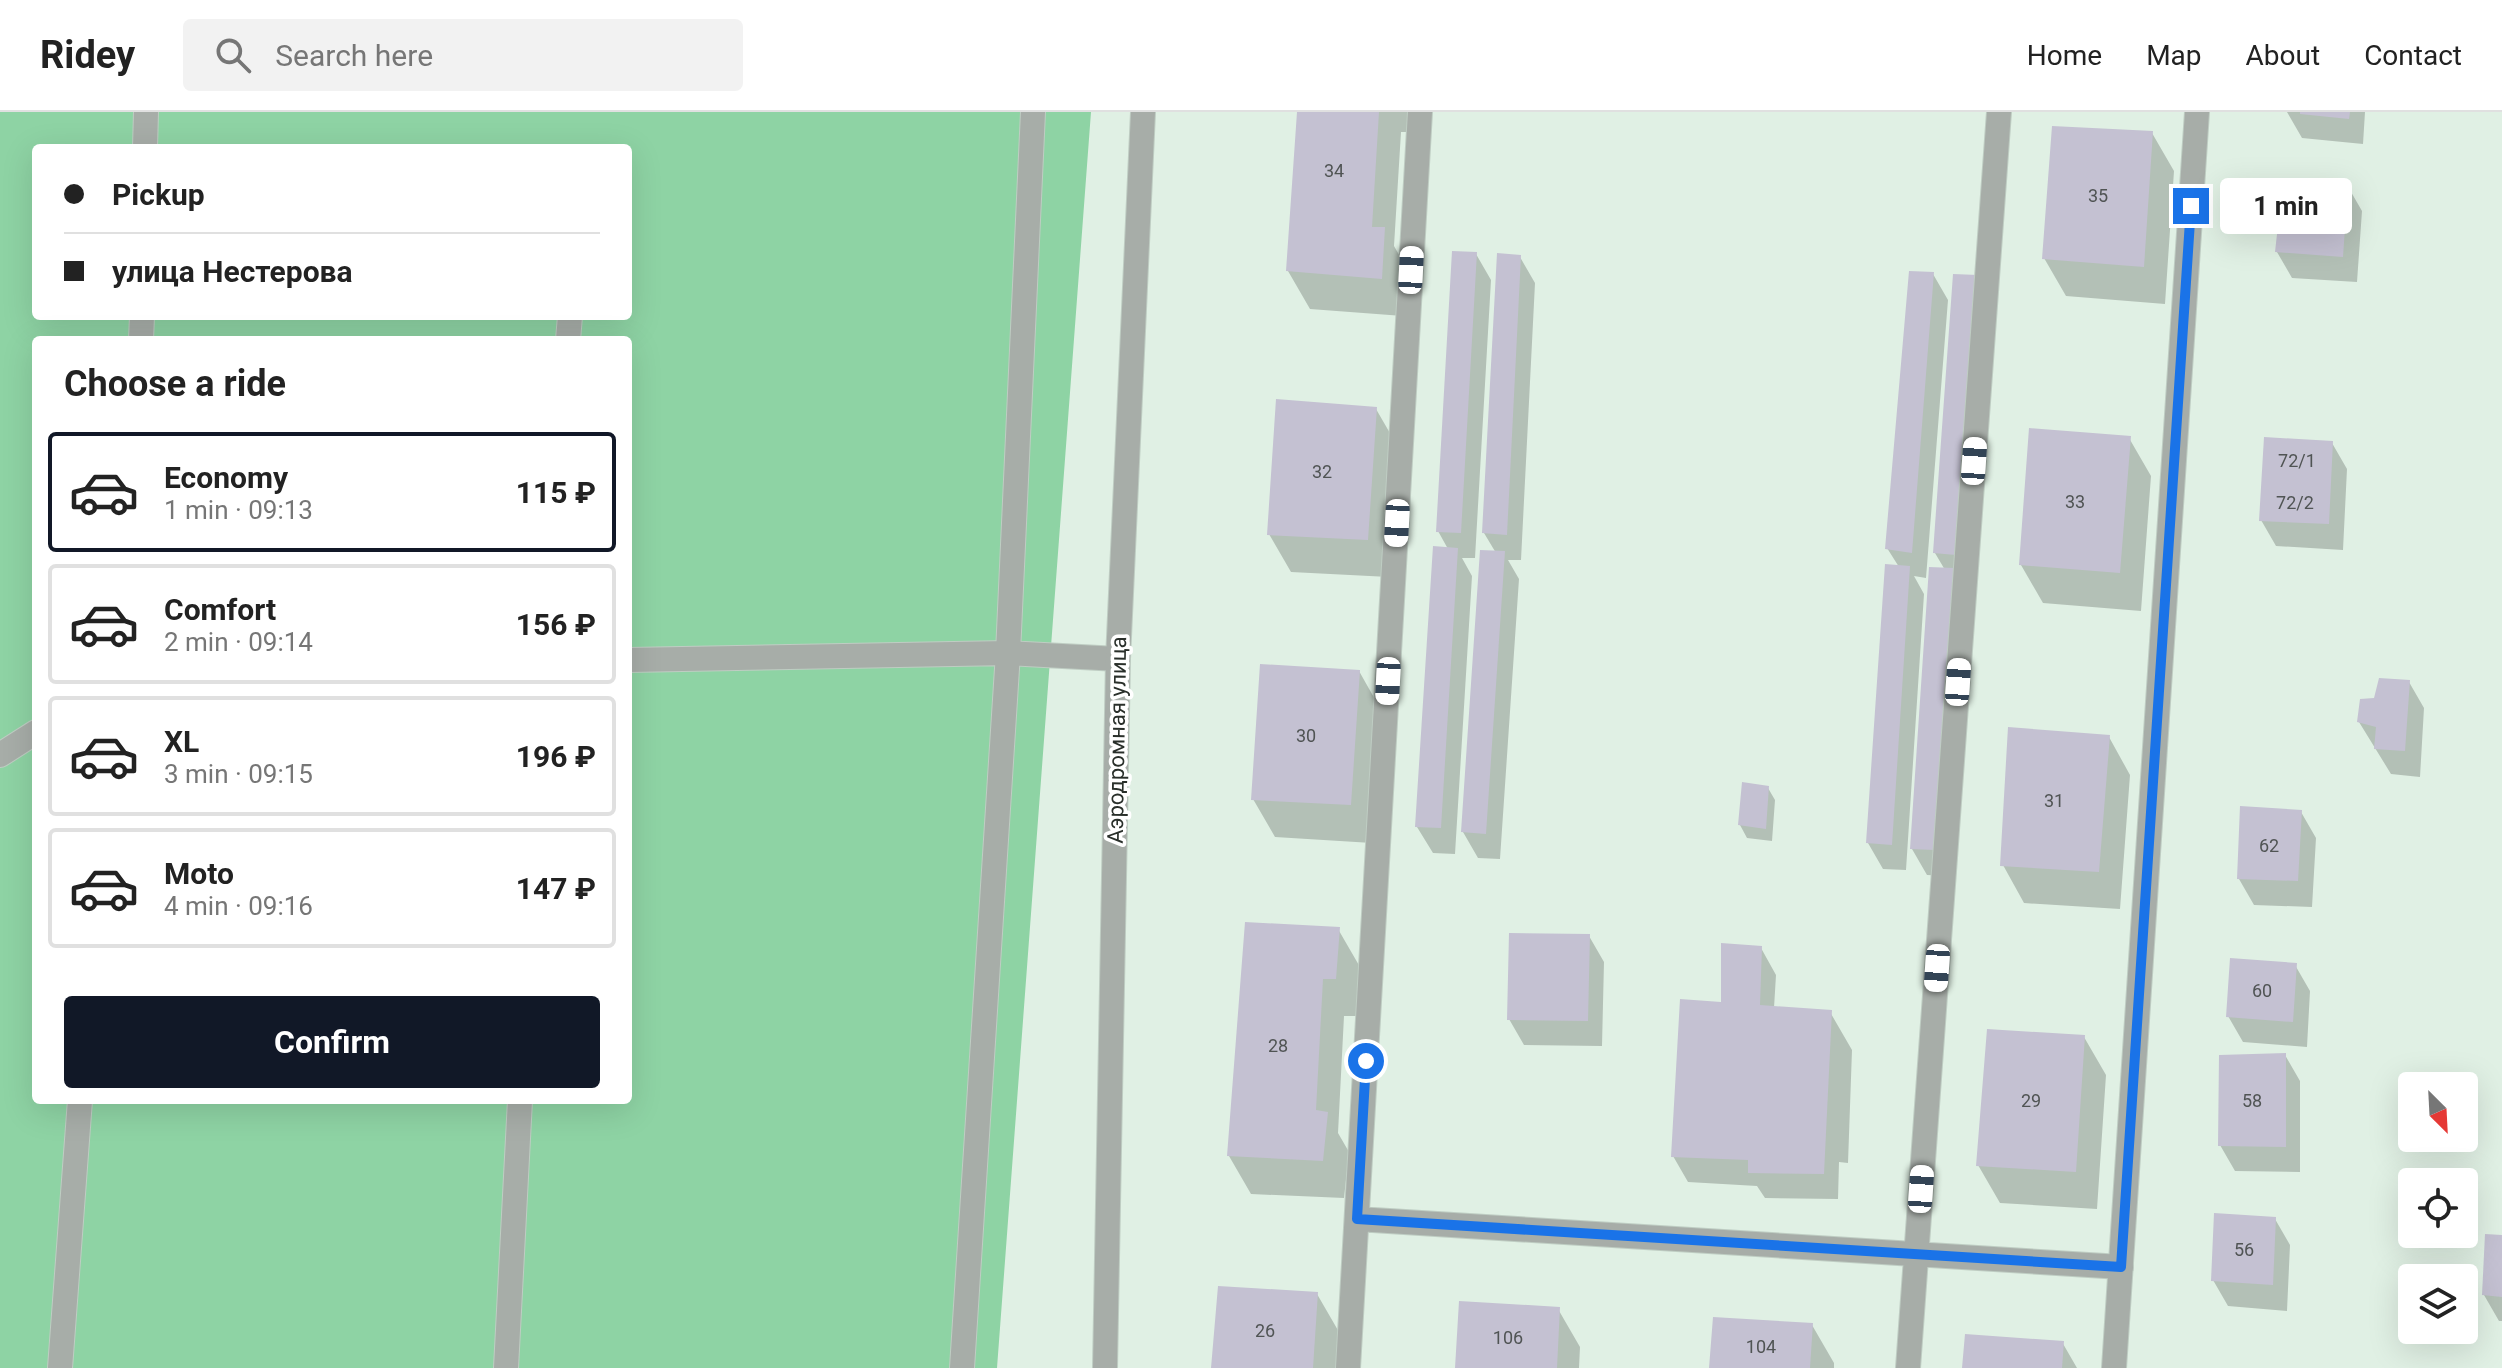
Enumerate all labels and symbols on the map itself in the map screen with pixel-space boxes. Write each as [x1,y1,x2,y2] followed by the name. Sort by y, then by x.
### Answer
[1324,160,1344,181] house number: 34
[2219,178,2351,234] callout: 1 min
[2088,185,2108,206] house number: 35
[2173,188,2209,224] route end
[1398,245,1424,295] car
[1960,436,1988,486] car
[2278,450,2316,471] house number: 72/1
[1312,461,1332,482] house number: 32
[2065,491,2085,512] house number: 33
[2276,492,2314,513] house number: 72/2
[1384,498,1410,548] car
[1103,636,1131,844] street label: Аэродромная улица
[1375,656,1401,706] car
[1944,657,1972,707] car
[1296,725,1316,746] house number: 30
[2044,790,2064,811] house number: 31
[2259,835,2279,856] house number: 62
[1923,943,1951,993] car
[2252,980,2272,1001] house number: 60
[1268,1035,1288,1056] house number: 28
[1348,1043,1384,1079] route start
[2398,1072,2478,1152] north arrow
[2021,1090,2041,1111] house number: 29
[2242,1090,2262,1111] house number: 58
[1907,1164,1935,1214] car
[2234,1239,2254,1260] house number: 56
[1255,1320,1275,1341] house number: 26
[1493,1327,1523,1348] house number: 106
[1746,1336,1776,1357] house number: 104

